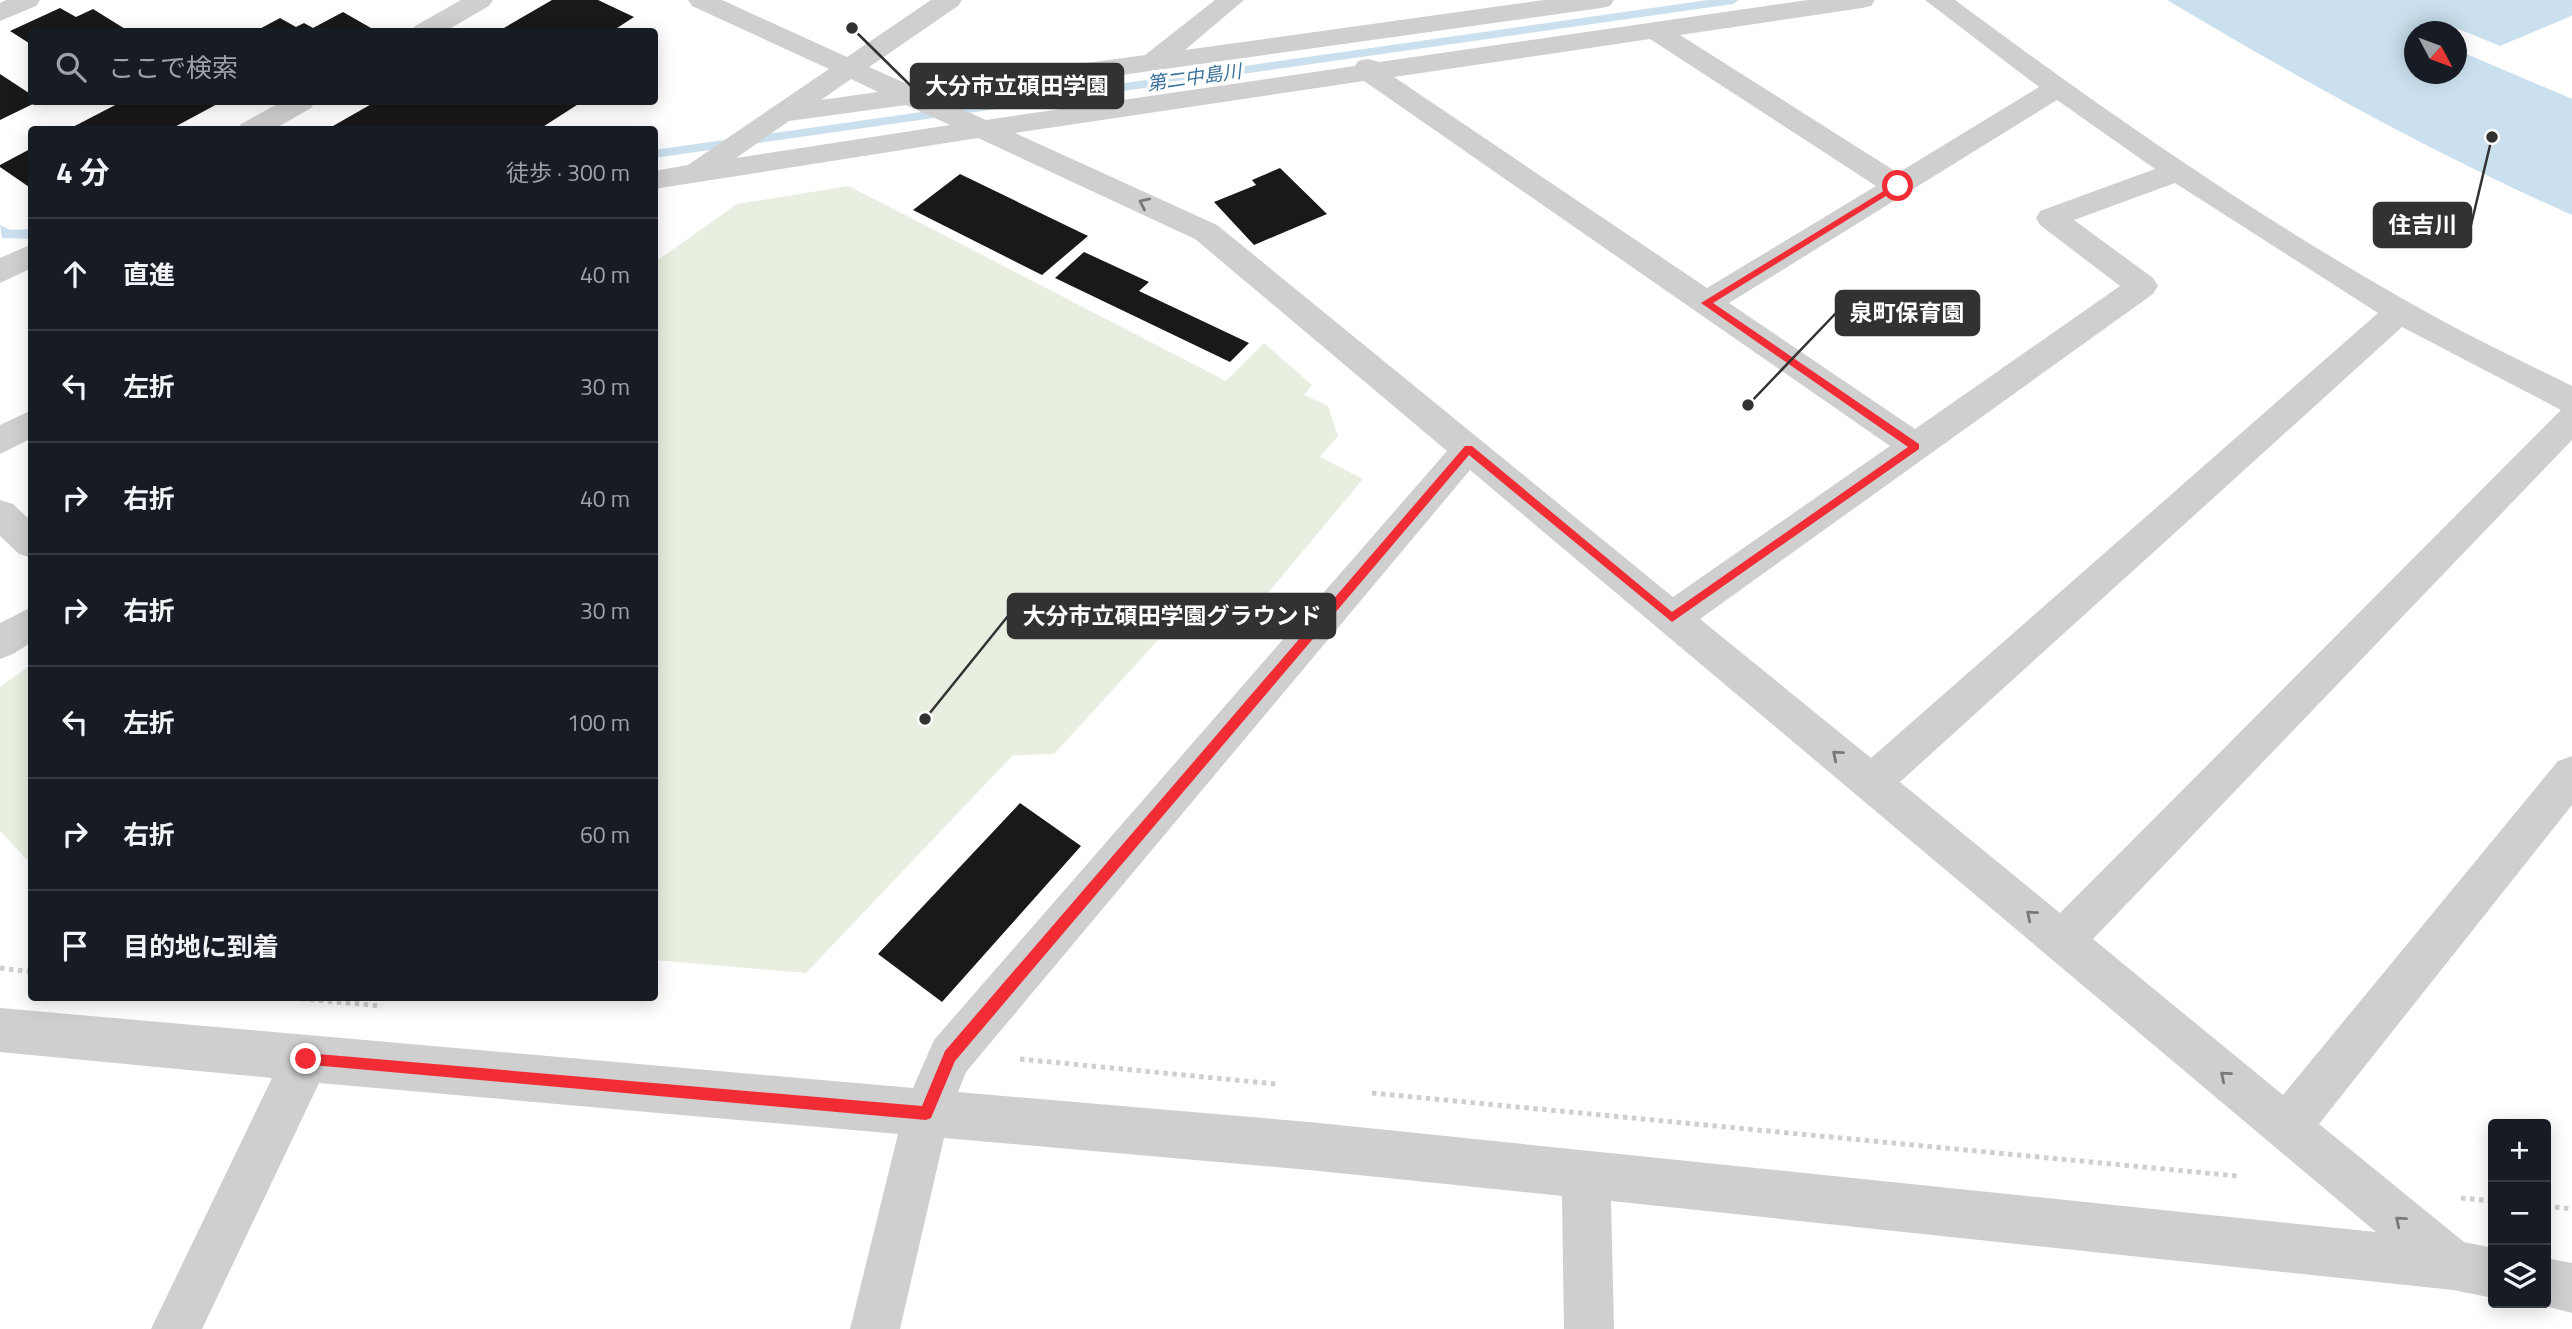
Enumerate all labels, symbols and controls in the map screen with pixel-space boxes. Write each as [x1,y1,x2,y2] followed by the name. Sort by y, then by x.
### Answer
[2404,21,2467,84] north arrow
[28,28,658,105] search box
[52,48,90,86] icon: search
[108,48,238,87] text: ここで検索
[1145,55,1245,97] water label: 第二中島川
[911,64,1123,108] callout: 大分市立碩田学園
[925,68,1109,103] text: 大分市立碩田学園
[56,149,109,195] text: 4 分
[506,155,630,190] text: 徒歩 · 300 m
[1882,170,1913,201] route start
[1139,197,1151,211] one-way arrow
[2374,203,2471,247] callout: 住吉川
[2389,207,2458,242] text: 住吉川
[56,255,94,293] icon: ahead
[123,255,175,294] text: 直進
[580,257,630,292] text: 40 m
[1836,291,1979,335] callout: 泉町保育園
[1850,295,1965,330] text: 泉町保育園
[56,367,94,405] icon: left
[123,367,175,406] text: 左折
[580,369,630,404] text: 30 m
[56,479,94,517] icon: right
[123,479,175,518] text: 右折
[580,481,630,516] text: 40 m
[56,591,94,629] icon: right
[123,591,175,630] text: 右折
[580,593,630,628] text: 30 m
[1008,594,1335,638] callout: 大分市立碩田学園グラウンド
[1023,598,1322,633] text: 大分市立碩田学園グラウンド
[56,703,94,741] icon: left
[123,703,175,742] text: 左折
[567,705,630,740] text: 100 m
[1832,751,1845,763] one-way arrow
[56,815,94,853] icon: right
[123,815,175,854] text: 右折
[580,817,630,852] text: 60 m
[2027,911,2040,923] one-way arrow
[56,927,94,965] icon: arrive
[123,927,279,966] text: 目的地に到着
[290,1043,321,1074] route end
[2221,1072,2234,1084] one-way arrow
[2488,1119,2551,1308] map controls
[2488,1119,2551,1182] button: +
[2488,1182,2551,1245] button: −
[2396,1217,2409,1229] one-way arrow
[2488,1245,2551,1308] button: layers

